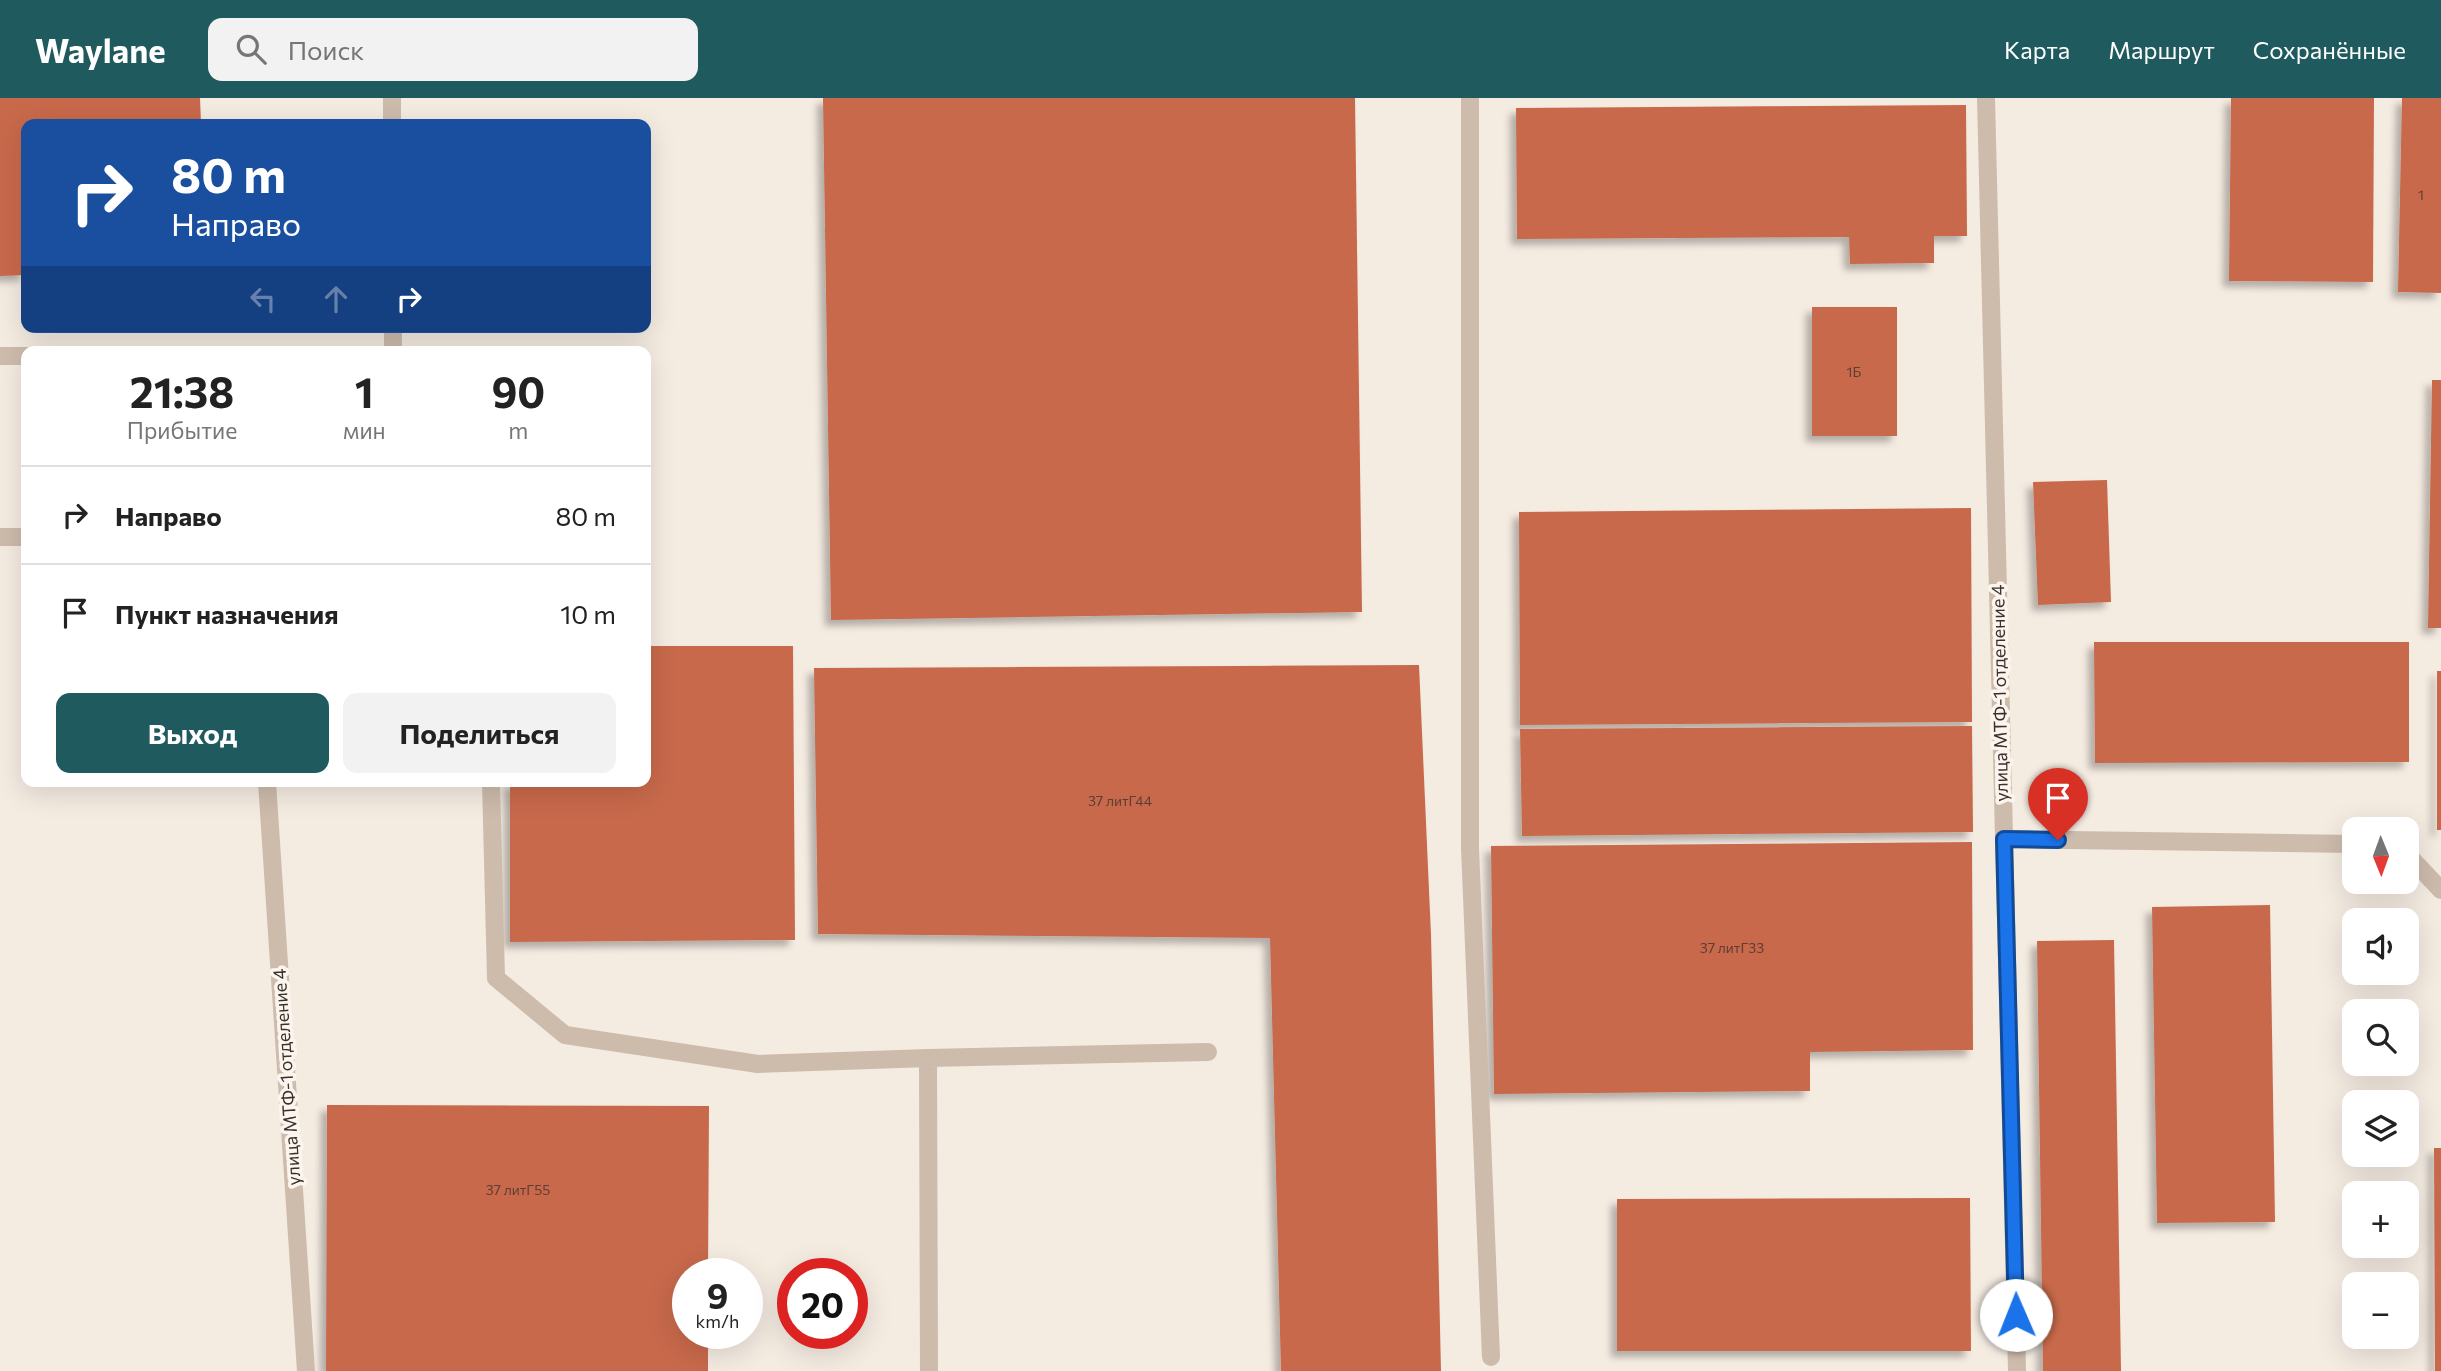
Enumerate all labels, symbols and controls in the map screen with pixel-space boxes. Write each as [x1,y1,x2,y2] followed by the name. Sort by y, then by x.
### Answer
[208,18,698,81] search box
[35,29,166,70] text: Waylane
[232,30,270,68] icon: search
[288,34,364,65] text: Поиск
[2004,35,2070,64] text: Карта
[2108,35,2215,64] text: Маршрут
[2253,35,2406,64] text: Сохранённые
[171,143,286,203] text: 80 m
[56,147,147,238] icon: right
[2418,186,2424,203] house number: 1
[171,203,301,243] text: Направо
[244,280,282,318] icon: left
[317,280,355,318] icon: ahead
[390,280,428,318] icon: right
[1847,363,1862,380] house number: 1Б
[130,365,234,417] text: 21:38
[355,365,374,417] text: 1
[491,365,545,417] text: 90
[127,416,237,444] text: Прибытие
[343,416,386,444] text: мин
[508,416,528,444] text: m
[56,496,94,534] icon: right
[115,500,222,531] text: Направо
[556,500,616,531] text: 80 m
[1986,584,2012,802] street label: улица МТФ-1 отделение 4
[56,594,94,632] icon: arrive
[115,598,339,629] text: Пункт назначения
[560,598,616,629] text: 10 m
[56,693,329,773] button: Выход
[343,693,616,773] button: Поделиться
[2028,768,2088,840] pin
[2039,779,2077,817] icon: arrive
[1088,792,1153,809] house number: 37 литГ44
[2342,817,2418,894] north arrow
[2342,817,2419,1349] map controls
[2342,908,2419,985] button: sound
[1700,939,1764,956] house number: 37 литГ33
[267,968,305,1186] street label: улица МТФ-1 отделение 4
[2342,999,2419,1076] button: search
[2342,1090,2419,1167] button: layers
[486,1181,550,1198] house number: 37 литГ55
[2342,1181,2419,1258] button: +
[777,1258,868,1349] speed limit sign: 20
[2342,1272,2419,1349] button: −
[707,1273,728,1316] text: 9
[1979,1278,2053,1352] position arrow
[696,1310,739,1332] text: km/h

